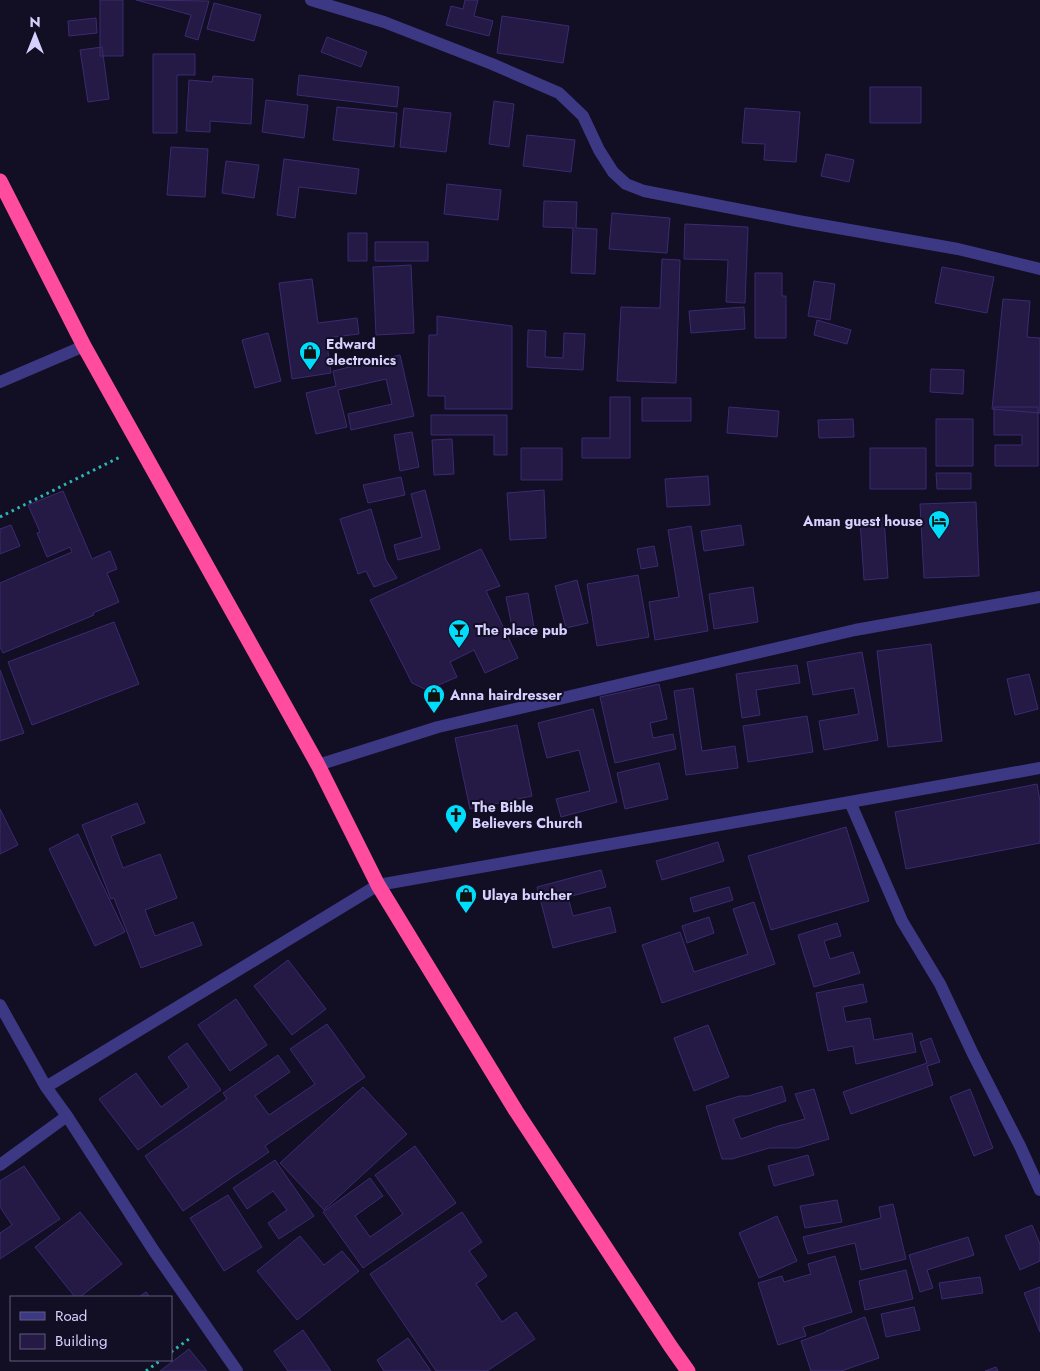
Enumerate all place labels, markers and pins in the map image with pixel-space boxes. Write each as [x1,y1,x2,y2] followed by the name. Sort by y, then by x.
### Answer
[326,334,397,370] place label: Edward electronics
[298,340,322,371] shop icon: Edward electronics
[927,509,951,540] hotel icon: Aman guest house
[802,511,923,531] place label: Aman guest house
[447,618,471,649] bar icon: The place pub
[475,620,568,640] place label: The place pub
[422,683,446,714] shop icon: Anna hairdresser
[449,685,562,705] place label: Anna hairdresser
[472,797,583,833] place label: The Bible Believers Church
[444,803,468,834] church icon: The Bible Believers Church
[454,883,478,914] shop icon: Ulaya butcher
[482,885,572,905] place label: Ulaya butcher

